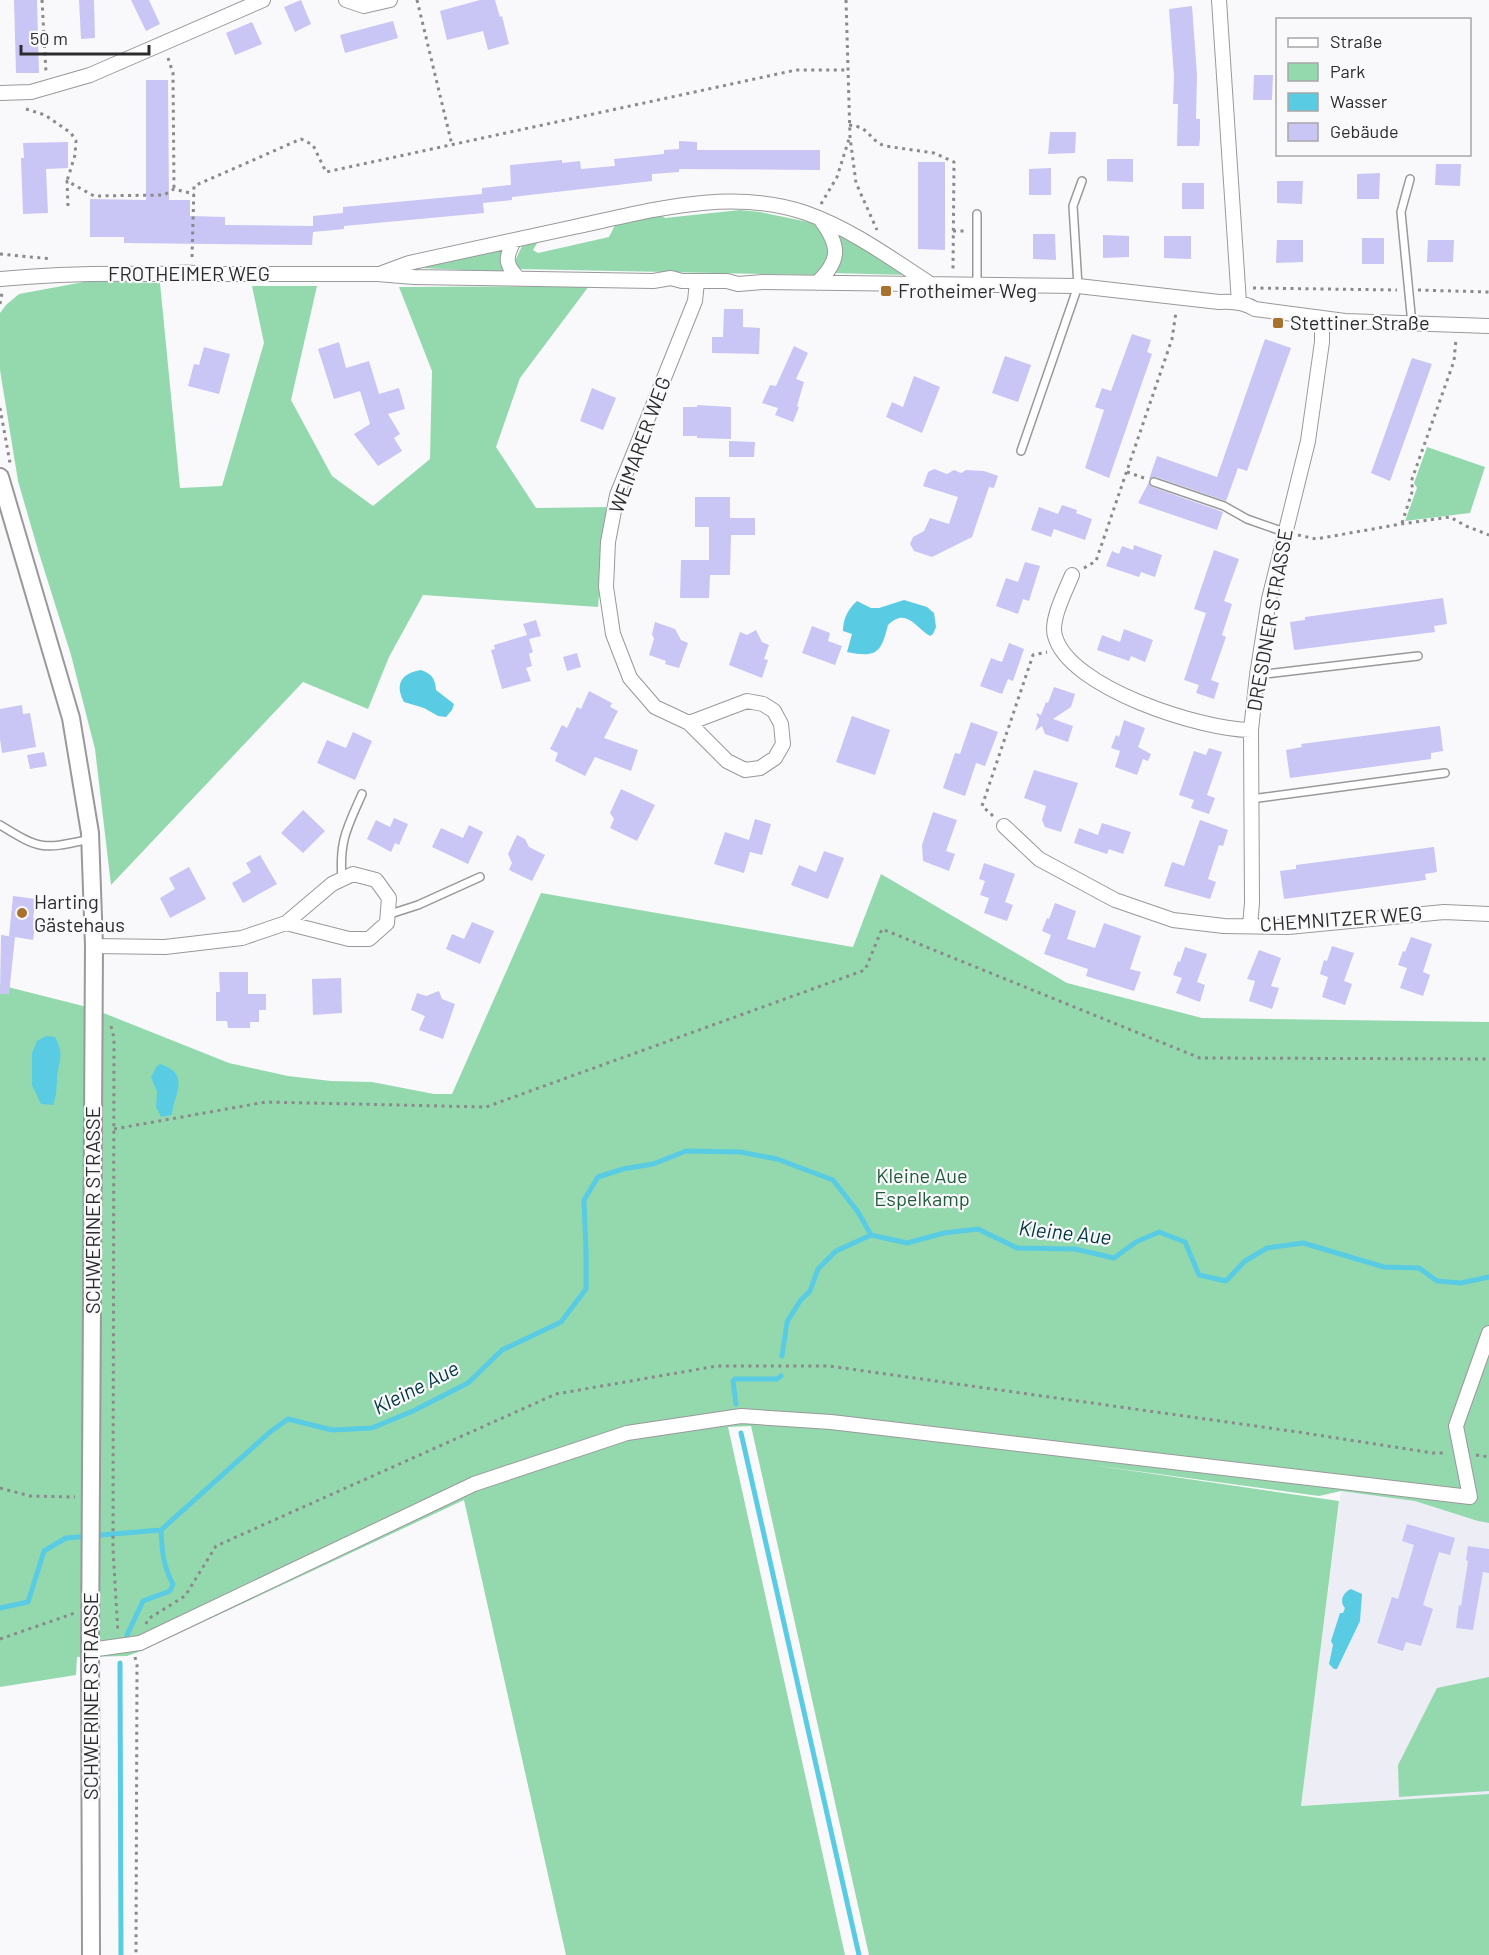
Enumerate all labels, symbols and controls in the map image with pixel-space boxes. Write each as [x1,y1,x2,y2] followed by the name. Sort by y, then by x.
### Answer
[21,18,148,56] scale bar
[1276,18,1471,156] legend
[30,27,68,49] text: 50 m
[1330,30,1382,52] text: Straße
[1330,60,1365,82] text: Park
[1330,90,1388,112] text: Wasser
[1330,120,1399,142] text: Gebäude
[108,261,270,285] street label: FROTHEIMER WEG
[898,278,1037,302] place label: Frotheimer Weg
[879,284,893,298] marker: Frotheimer Weg
[1290,310,1430,334] place label: Stettiner Straße
[1271,316,1285,330] marker: Stettiner Straße
[603,373,675,516] street label: WEIMARER WEG
[1241,527,1297,713] street label: DRESDNER STRASSE
[34,889,125,936] place label: Harting Gästehaus
[1259,900,1423,936] street label: CHEMNITZER WEG
[15,906,29,920] marker: Harting Gästehaus
[80,1106,104,1314] street label: SCHWERINER STRASSE
[874,1163,970,1210] park label: Kleine Aue Espelkamp
[1018,1214,1113,1249] water label: Kleine Aue
[368,1354,462,1419] water label: Kleine Aue
[78,1592,102,1800] street label: SCHWERINER STRASSE

